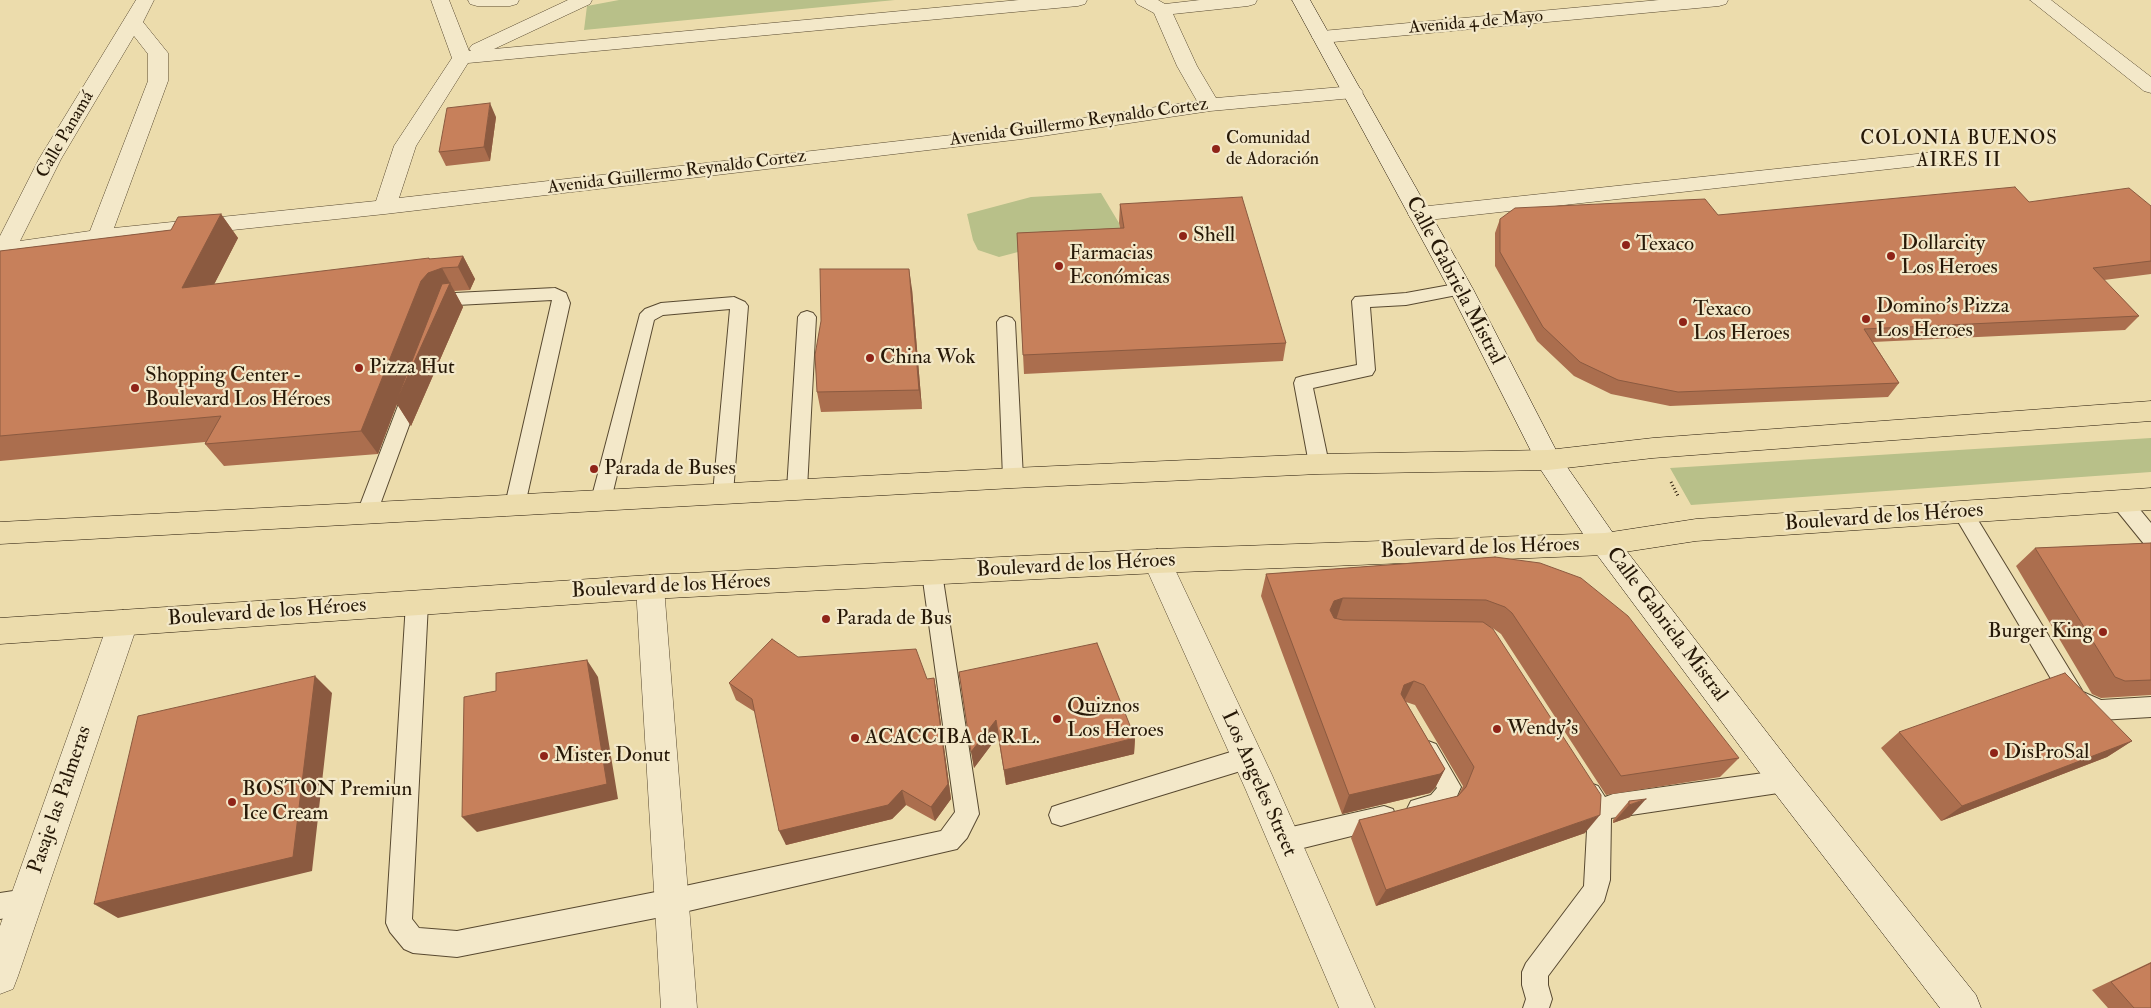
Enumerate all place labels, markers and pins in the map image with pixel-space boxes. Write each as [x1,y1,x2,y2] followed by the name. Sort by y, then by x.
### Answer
[1226,128,1319,170] place label: Comunidad de Adoración
[1210,143,1222,155] marker: Comunidad de Adoración
[1193,223,1235,249] place label: Shell
[1177,230,1189,242] marker: Shell
[1901,231,1998,281] place label: Dollarcity Los Heroes
[1636,232,1694,258] place label: Texaco
[1620,239,1632,251] marker: Texaco
[1069,241,1170,291] place label: Farmacias Económicas
[1885,250,1897,262] marker: Dollarcity Los Heroes
[1053,260,1065,272] marker: Farmacias Económicas
[1876,294,2009,344] place label: Domino's Pizza Los Heroes
[1693,297,1790,347] place label: Texaco Los Heroes
[1860,313,1872,325] marker: Domino's Pizza Los Heroes
[1677,316,1689,328] marker: Texaco Los Heroes
[880,345,975,371] place label: China Wok
[864,352,876,364] marker: China Wok
[369,355,455,381] place label: Pizza Hut
[353,362,365,374] marker: Pizza Hut
[145,363,330,413] place label: Shopping Center - Boulevard Los Héroes
[129,382,141,394] marker: Shopping Center - Boulevard Los Héroes
[604,456,736,482] place label: Parada de Buses
[588,463,600,475] marker: Parada de Buses
[836,606,952,632] place label: Parada de Bus
[820,613,832,625] marker: Parada de Bus
[1988,619,2093,645] place label: Burger King
[2097,626,2109,638] marker: Burger King
[1067,694,1164,744] place label: Quiznos Los Heroes
[1051,713,1063,725] marker: Quiznos Los Heroes
[1507,716,1578,742] place label: Wendy's
[1491,723,1503,735] marker: Wendy's
[865,725,1040,751] place label: ACACCIBA de R.L.
[849,732,861,744] marker: ACACCIBA de R.L.
[2004,740,2089,766] place label: DisProSal
[554,743,670,769] place label: Mister Donut
[1988,747,2000,759] marker: DisProSal
[538,750,550,762] marker: Mister Donut
[242,777,412,827] place label: BOSTON Premiun Ice Cream
[226,796,238,808] marker: BOSTON Premiun Ice Cream

